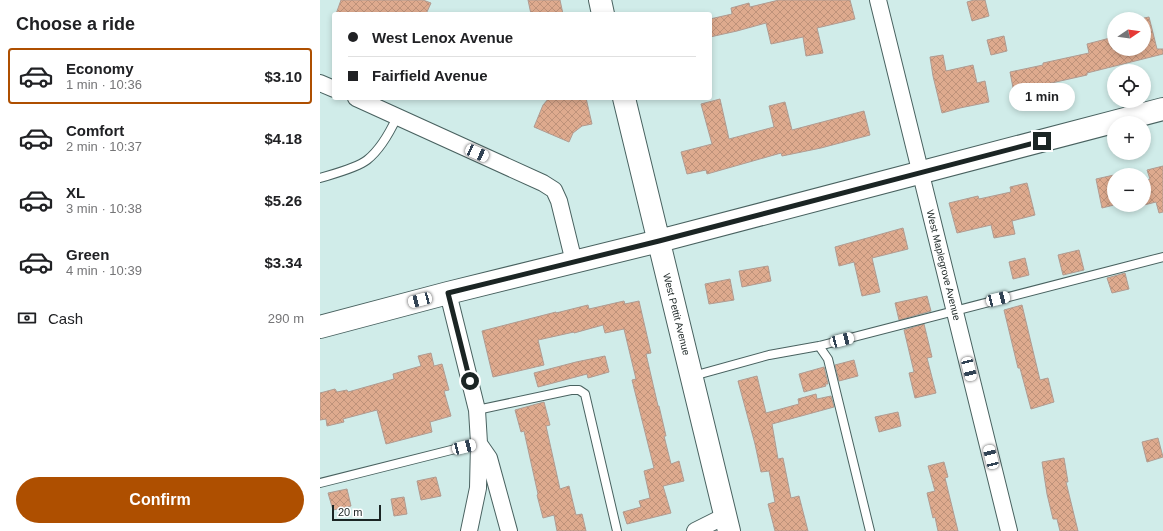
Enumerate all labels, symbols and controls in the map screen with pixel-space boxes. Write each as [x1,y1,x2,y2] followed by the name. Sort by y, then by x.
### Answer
[1107,12,1151,56] north arrow
[1107,12,1151,212] map controls
[16,14,135,34] text: Choose a ride
[372,29,513,46] text: West Lenox Avenue
[18,58,54,94] icon: car
[66,60,134,77] text: Economy
[1107,64,1151,108] button: locate
[372,67,488,84] text: Fairfield Avenue
[264,68,302,85] text: $3.10
[66,77,142,92] text: 1 min · 10:36
[1009,83,1075,111] callout: 1 min
[1025,89,1059,104] text: 1 min
[1107,116,1151,160] button: +
[18,120,54,156] icon: car
[66,122,124,139] text: Comfort
[264,130,302,147] text: $4.18
[1033,132,1051,150] route end
[66,139,142,154] text: 2 min · 10:37
[464,143,490,163] car
[1107,168,1151,212] button: −
[18,182,54,218] icon: car
[66,184,85,201] text: XL
[264,192,302,209] text: $5.26
[66,201,142,216] text: 3 min · 10:38
[924,209,963,322] street label: West Maplegrove Avenue
[18,244,54,280] icon: car
[66,246,109,263] text: Green
[264,254,302,271] text: $3.34
[66,263,142,278] text: 4 min · 10:39
[661,272,692,357] street label: West Pettit Avenue
[985,290,1011,308] car
[407,291,433,309] car
[16,307,38,329] icon: cash
[48,310,83,327] text: Cash
[268,311,304,326] text: 290 m
[829,331,855,349] car
[960,356,978,382] car
[461,372,479,390] route start
[451,438,477,456] car
[982,444,1000,470] car
[16,477,304,523] button: Confirm
[332,503,381,522] scale bar
[338,506,362,518] text: 20 m

